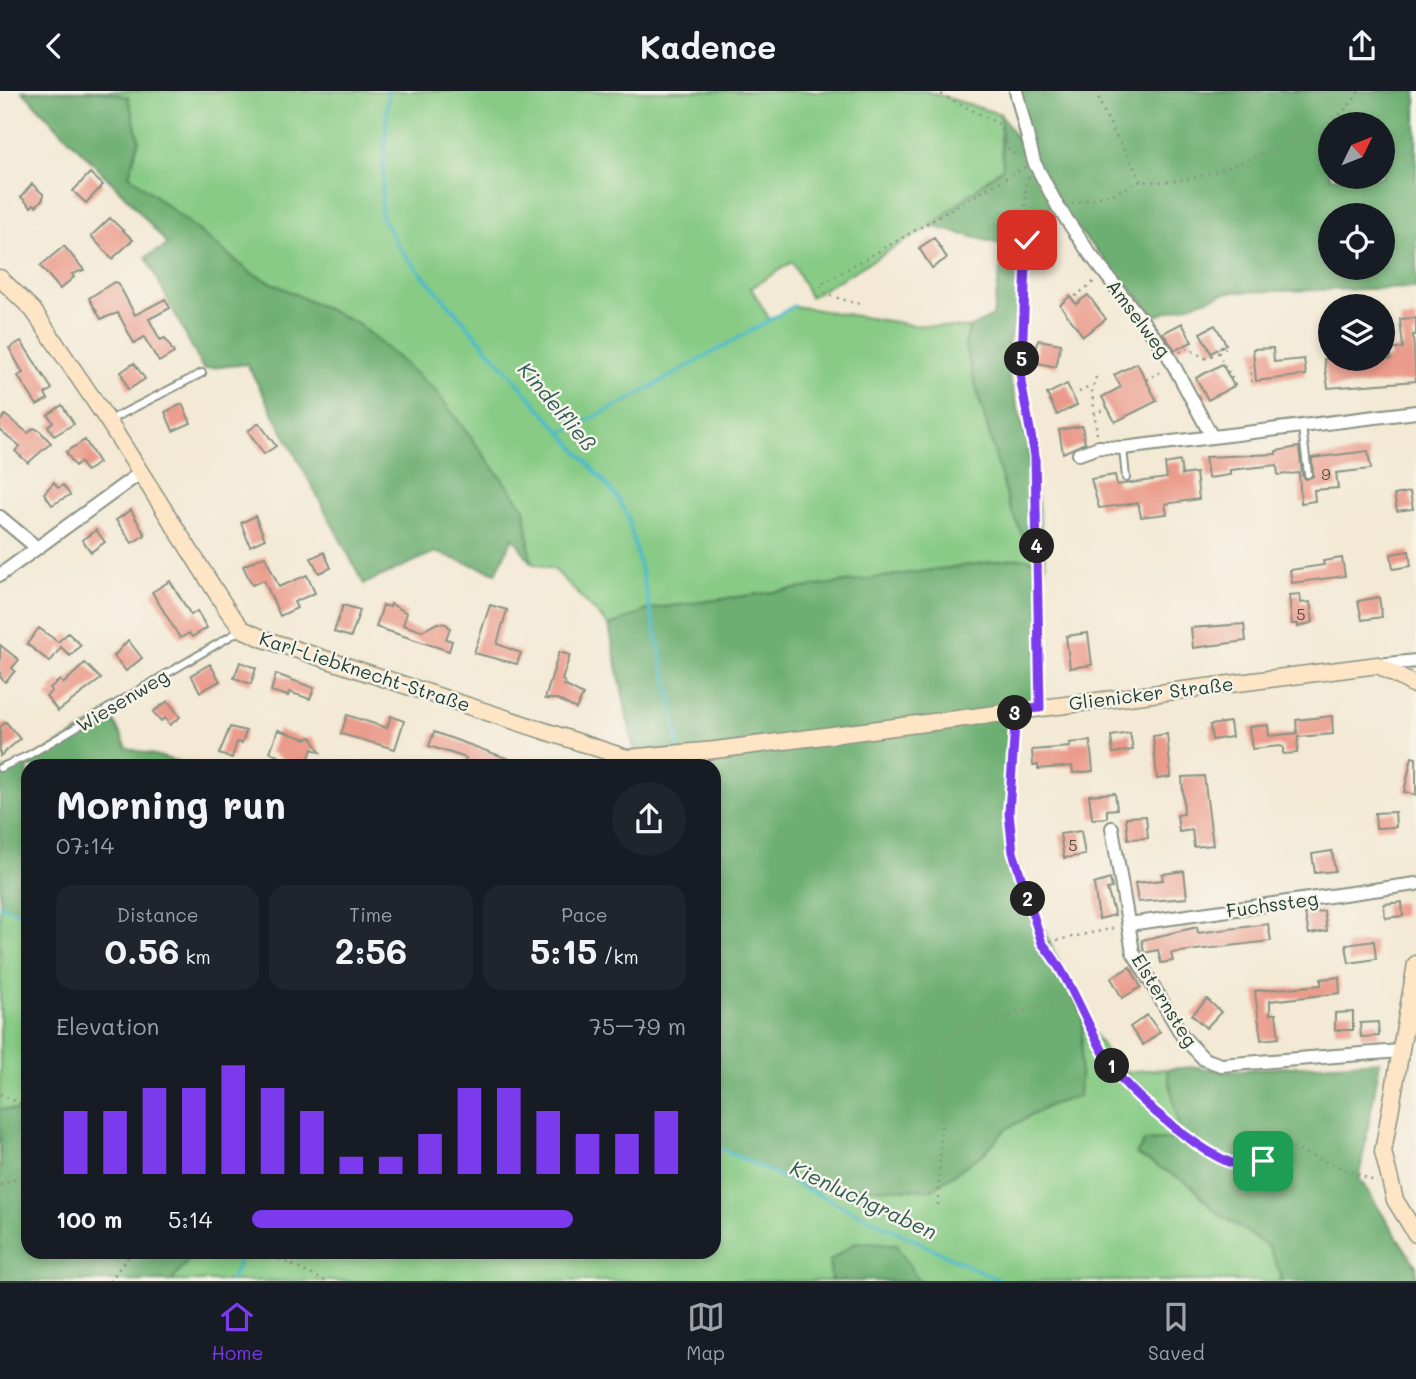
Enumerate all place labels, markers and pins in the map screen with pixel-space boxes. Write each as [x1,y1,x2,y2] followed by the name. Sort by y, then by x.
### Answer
[997,210,1057,270] pin
[1004,341,1040,377] pin: 5
[1020,529,1054,563] pin: 4
[998,695,1032,731] pin: 3
[1010,881,1046,917] pin: 2
[1094,1049,1130,1083] pin: 1
[1233,1131,1293,1191] pin

